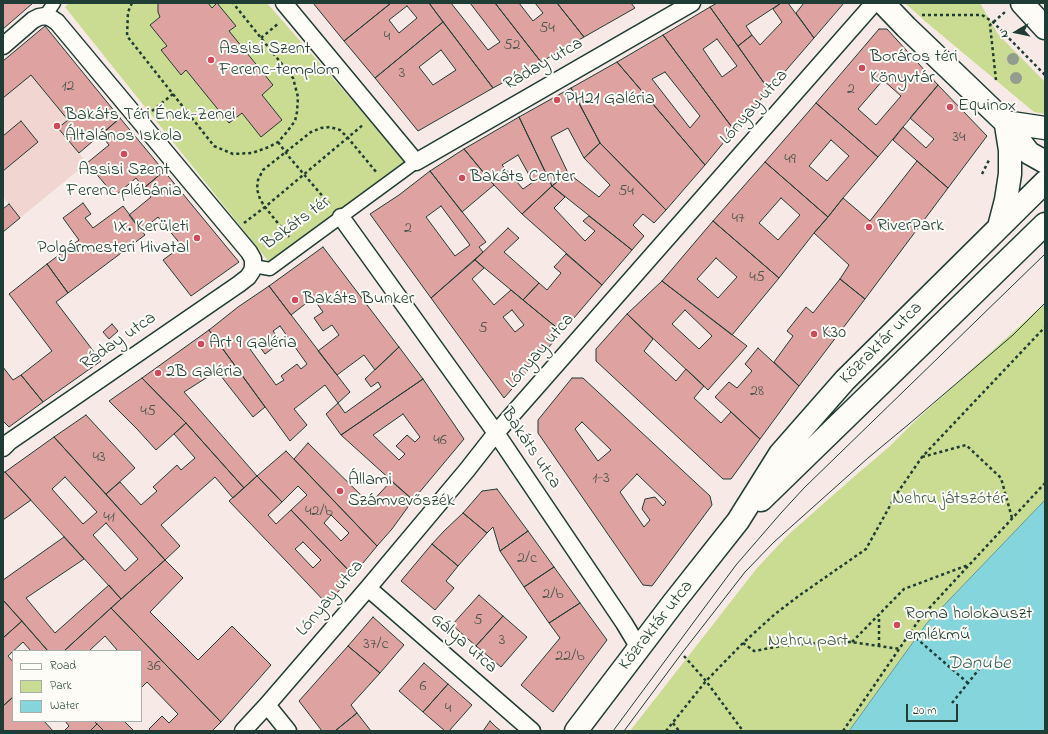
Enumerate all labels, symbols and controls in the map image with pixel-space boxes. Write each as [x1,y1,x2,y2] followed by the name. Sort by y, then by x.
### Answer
[996,12,1036,52] north arrow
[539,19,555,39] house number: 54
[384,27,390,47] house number: 4
[996,29,1013,39] text: N
[501,34,587,96] street label: Ráday utca
[503,36,521,56] house number: 52
[219,39,340,82] place label: Assisi Szent Ferenc-templom
[870,47,958,90] place label: Boráros téri Könyvtár
[206,55,216,65] marker: Assisi Szent Ferenc-templom
[857,63,867,73] marker: Boráros téri Könyvtár
[399,64,405,84] house number: 3
[716,66,794,150] street label: Lónyay utca
[61,77,75,97] house number: 12
[847,80,855,100] house number: 2
[565,89,655,111] place label: PH21 Galéria
[552,95,562,105] marker: PH21 Galéria
[958,96,1016,118] place label: Equinox
[945,102,955,112] marker: Equinox
[65,105,235,148] place label: Bakáts Téri Ének-Zenei Általános Iskola
[52,121,62,131] marker: Bakáts Téri Ének-Zenei Általános Iskola
[952,128,966,148] house number: 34
[119,149,129,159] marker: Assisi Szent Ferenc plébánia
[784,150,796,170] house number: 49
[66,160,182,202] place label: Assisi Szent Ferenc plébánia
[470,167,575,189] place label: Bakáts Center
[457,173,467,183] marker: Bakáts Center
[618,182,634,202] house number: 54
[259,192,335,256] street label: Bakáts tér
[731,209,745,229] house number: 47
[877,216,944,238] place label: RiverPark
[37,217,189,260] place label: IX. Kerületi Polgármesteri Hivatal
[404,219,412,239] house number: 2
[864,222,874,232] marker: RiverPark
[192,233,202,243] marker: IX. Kerületi Polgármesteri Hivatal
[749,268,765,288] house number: 45
[303,289,414,311] place label: Bakáts Bunker
[290,295,300,305] marker: Bakáts Bunker
[836,298,928,390] street label: Közraktár utca
[77,308,161,376] street label: Ráday utca
[502,310,580,394] street label: Lónyay utca
[478,319,488,339] house number: 5
[822,323,846,345] place label: K30
[809,329,819,339] marker: K30
[209,333,297,355] place label: Art 9 Galéria
[196,339,206,349] marker: Art 9 Galéria
[166,362,242,384] place label: 2B Galéria
[153,368,163,378] marker: 2B Galéria
[750,382,764,402] house number: 28
[140,402,156,422] house number: 45
[495,405,565,493] street label: Bakáts utca
[433,431,447,451] house number: 46
[92,448,106,468] house number: 43
[592,469,610,489] house number: 1-3
[348,470,455,512] place label: Állami Számvevőszék
[335,486,345,496] marker: Állami Számvevőszék
[892,489,1006,511] park label: Nehru játszótér
[305,502,333,522] house number: 42/b
[103,508,115,528] house number: 41
[517,549,537,569] house number: 2/c
[293,556,369,642] street label: Lónyay utca
[615,577,699,675] street label: Közraktár utca
[542,585,564,605] house number: 2/b
[905,604,1032,646] place label: Roma holokauszt emlékmű
[425,609,501,679] street label: Gálya utca
[473,611,483,631] house number: 5
[892,620,902,630] marker: Roma holokauszt emlékmű
[499,631,505,651] house number: 3
[768,631,848,653] park label: Nehru part
[363,635,389,655] house number: 37/c
[555,647,585,667] house number: 22/b
[12,650,142,722] legend
[948,654,1010,676] water label: Danube
[50,657,76,675] text: Road
[147,657,161,677] house number: 36
[50,677,72,695] text: Park
[419,677,427,697] house number: 6
[908,696,960,722] scale bar
[50,697,79,715] text: Water
[445,699,451,719] house number: 4
[913,702,936,720] text: 20 m

